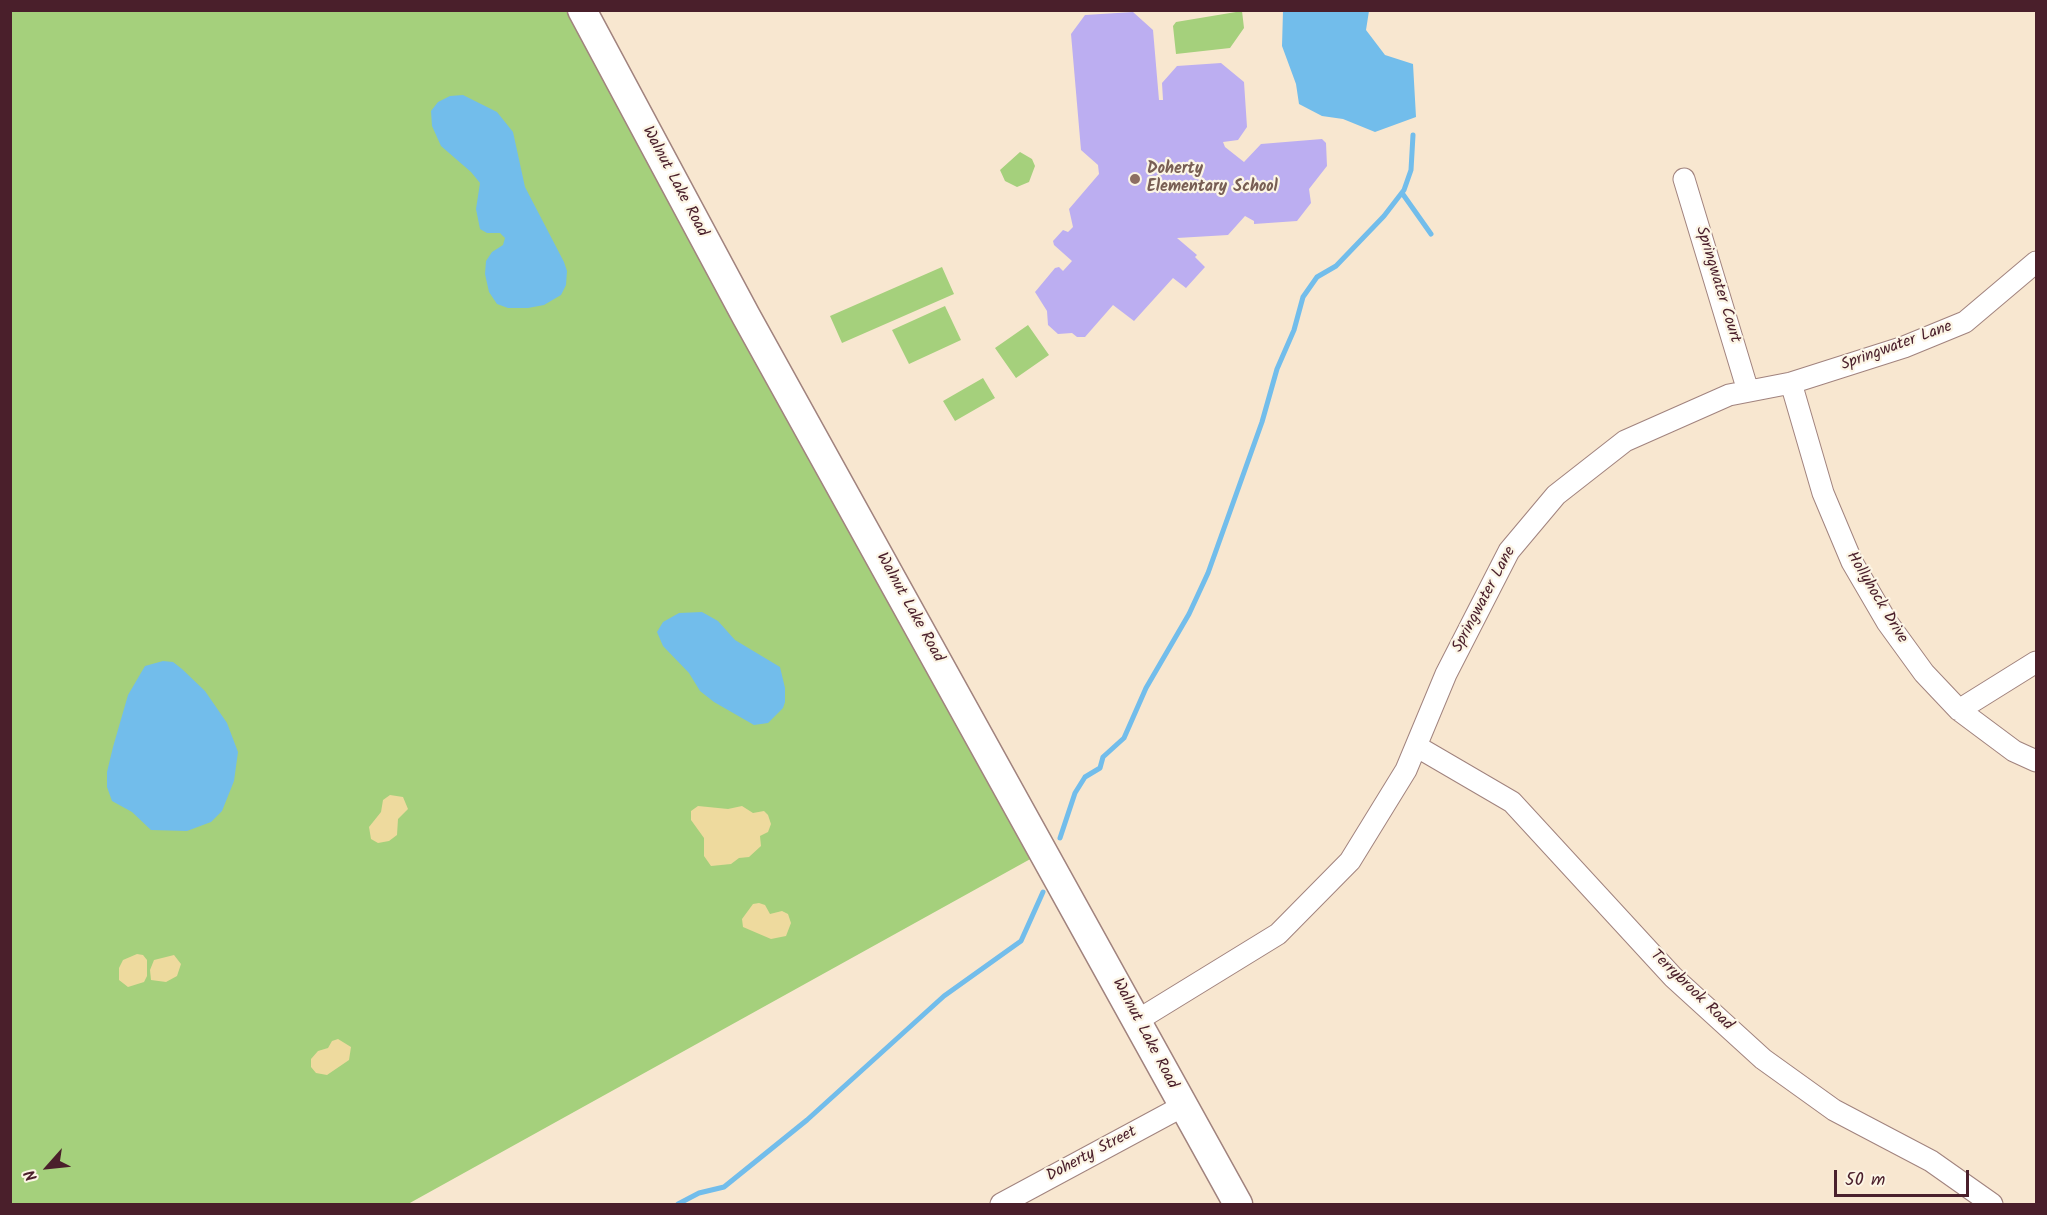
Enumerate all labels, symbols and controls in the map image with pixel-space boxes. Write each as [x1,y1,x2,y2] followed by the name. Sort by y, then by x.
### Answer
[637,124,711,240] street label: Walnut Lake Road
[1147,160,1278,198] place label: Doherty Elementary School
[1128,172,1142,186] marker: Doherty Elementary School
[1690,224,1744,346] street label: Springwater Court
[1839,318,1955,376] street label: Springwater Lane
[1449,544,1521,656] street label: Springwater Lane
[1841,549,1911,647] street label: Hollyhock Drive
[871,550,947,666] street label: Walnut Lake Road
[1645,947,1737,1035] street label: Terrybrook Road
[1107,976,1181,1092] street label: Walnut Lake Road
[1044,1123,1140,1187] street label: Doherty Street
[18,1137,78,1197] north arrow
[1837,1158,1972,1196] scale bar
[18,1165,45,1186] text: N
[1845,1166,1885,1195] text: 50 m

